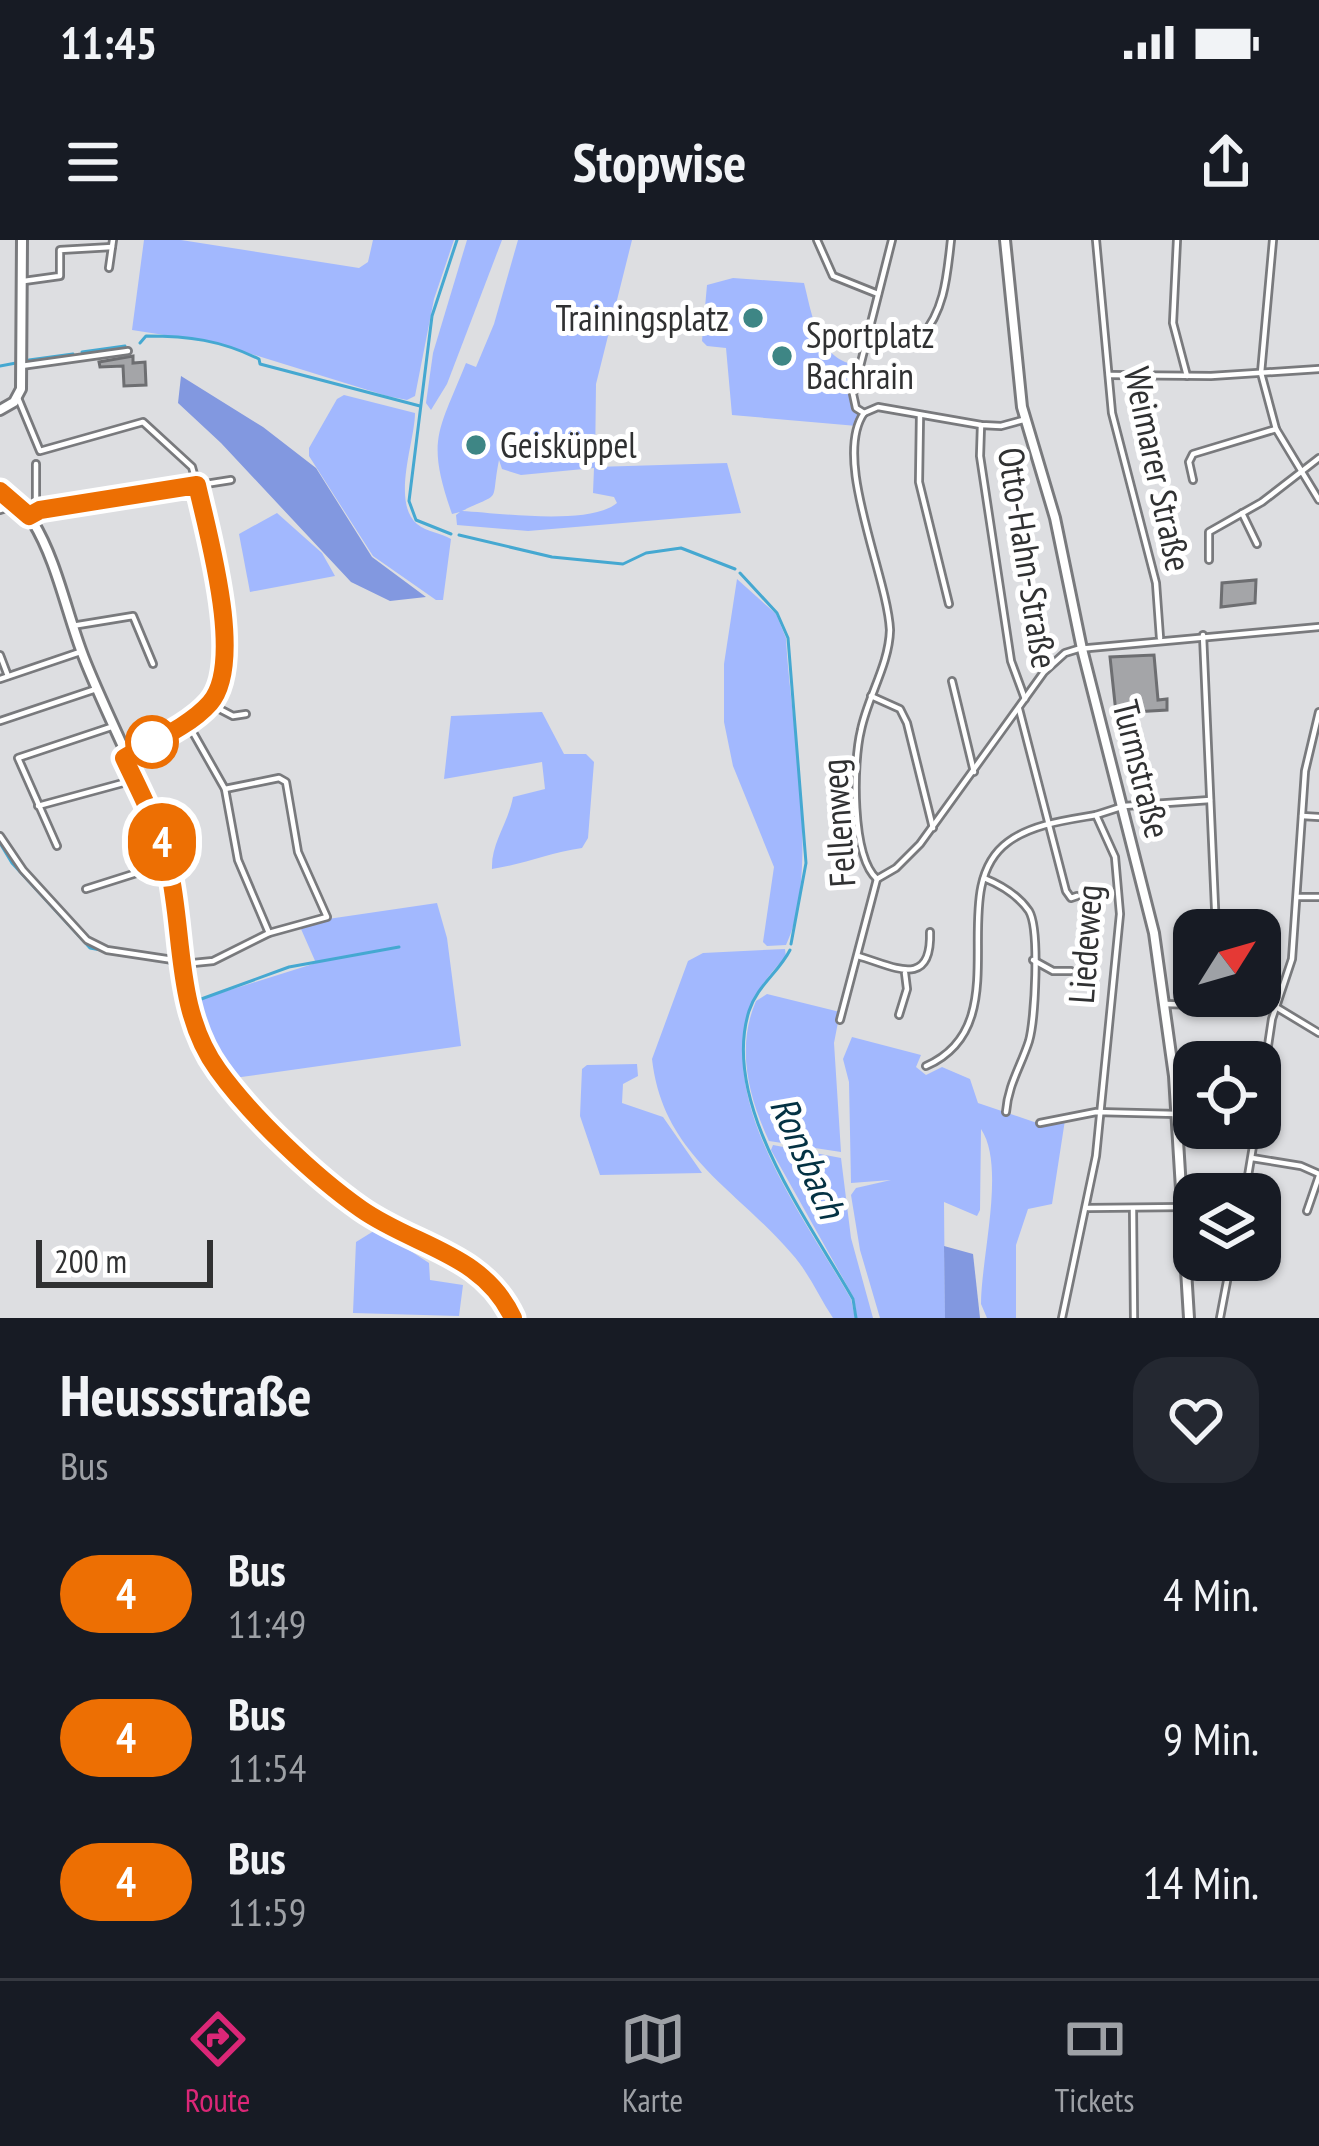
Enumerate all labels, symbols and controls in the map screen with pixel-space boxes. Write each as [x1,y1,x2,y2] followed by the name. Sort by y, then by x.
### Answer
[60,13,157,71] text: 11:45
[573,127,746,197] text: Stopwise
[60,129,126,195] icon: menu
[1193,129,1259,195] icon: share
[555,294,729,341] place label: Trainingsplatz
[740,305,766,331] marker: Trainingsplatz
[806,311,935,399] place label: Sportplatz Bachrain
[769,343,795,369] marker: Sportplatz Bachrain
[1114,362,1203,575] street label: Weimarer Straße
[500,421,637,468] place label: Geisküppel
[463,432,489,458] marker: Geisküppel
[988,444,1069,672] street label: Otto-Hahn-Straße
[1103,695,1182,843] street label: Turmstraße
[127,717,177,767] unlabelled marker
[810,757,865,889] street label: Fellenweg
[123,803,201,881] line badge: 4
[152,814,172,869] text: 4
[1057,883,1112,1005] street label: Liedeweg
[1173,909,1281,1017] north arrow
[1173,909,1281,1281] map controls
[1173,1041,1281,1149] button: locate
[759,1088,859,1227] water label: Ronsbach
[1173,1173,1281,1281] button: layers
[36,1234,213,1287] scale bar
[54,1239,127,1282] text: 200 m
[1133,1357,1259,1483] button: heart
[60,1358,312,1432] text: Heussstraße
[60,1440,108,1491] text: Bus
[228,1540,286,1598] text: Bus
[1163,1565,1259,1623] text: 4 Min.
[116,1566,136,1621] text: 4
[228,1598,306,1649] text: 11:49
[228,1684,286,1742] text: Bus
[1163,1709,1259,1767] text: 9 Min.
[116,1710,136,1765] text: 4
[228,1742,306,1793] text: 11:54
[228,1828,286,1886] text: Bus
[1143,1853,1259,1911] text: 14 Min.
[116,1854,136,1909] text: 4
[228,1886,306,1937] text: 11:59
[185,2006,251,2121] tab: Route
[620,2006,686,2121] tab: Karte
[1055,2006,1135,2121] tab: Tickets

